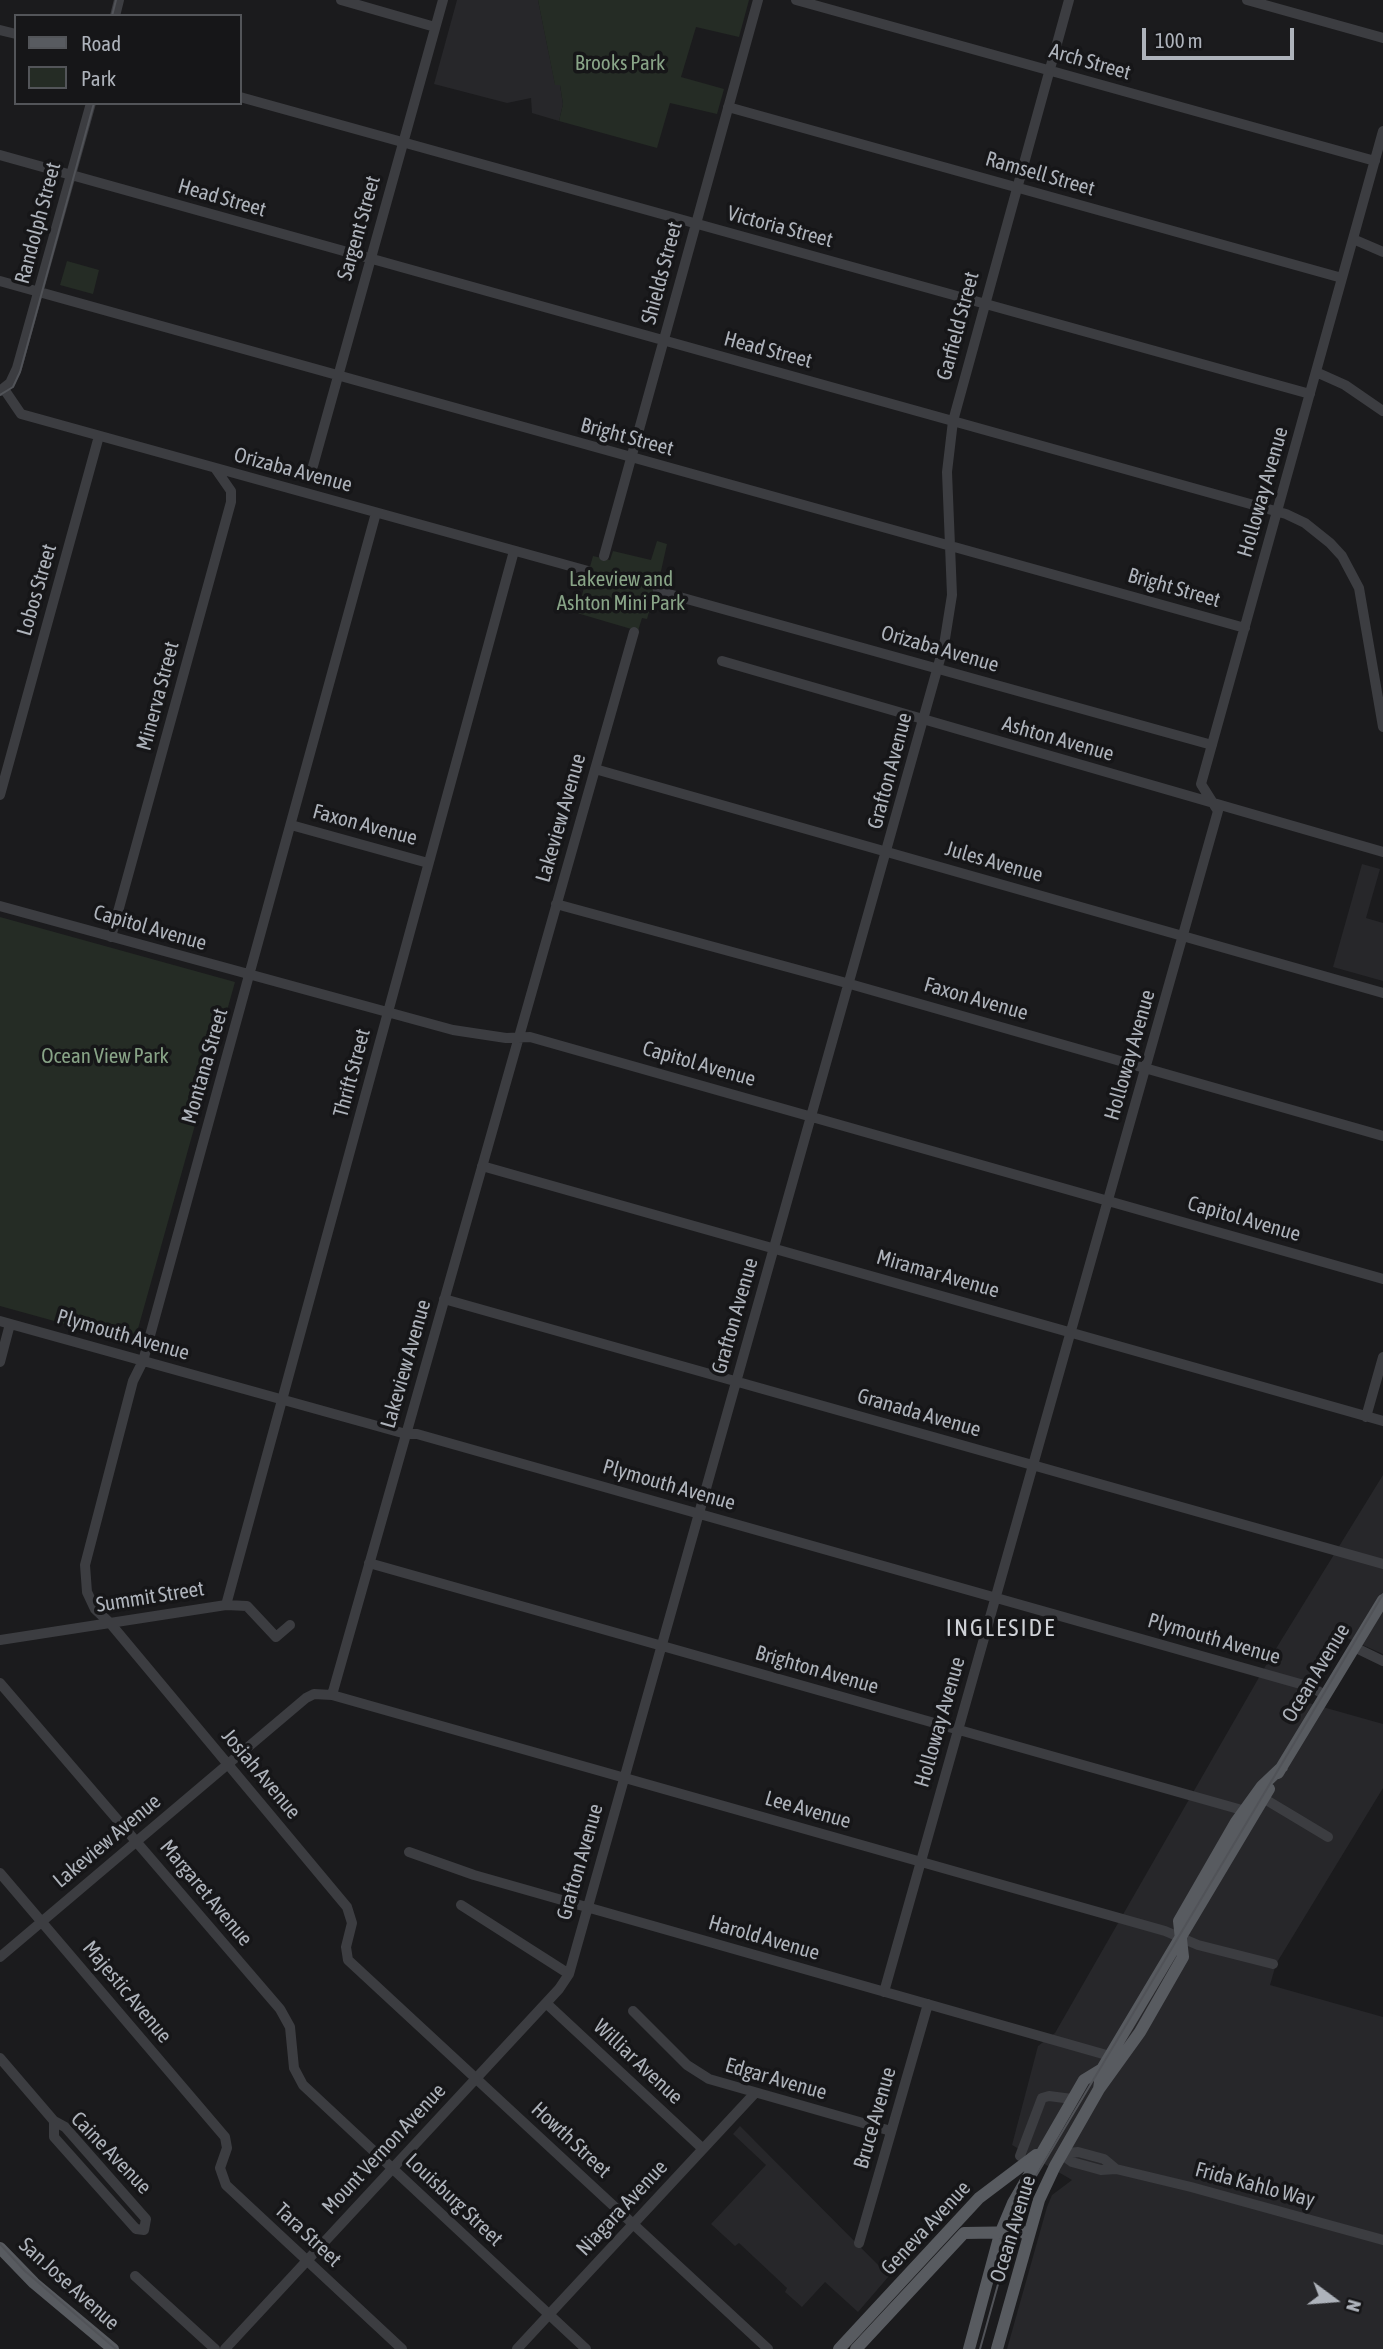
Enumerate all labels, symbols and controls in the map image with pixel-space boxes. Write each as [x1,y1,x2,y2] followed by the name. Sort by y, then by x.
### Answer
[14,14,242,105] legend
[1145,14,1297,58] scale bar
[1155,28,1203,52] text: 100 m
[81,31,121,55] text: Road
[1046,38,1134,86] street label: Arch Street
[575,50,665,76] park label: Brooks Park
[81,66,116,90] text: Park
[982,146,1098,202] street label: Ramsell Street
[10,159,66,287] street label: Randolph Street
[175,173,269,223] street label: Head Street
[332,173,386,283] street label: Sargent Street
[724,201,836,253] street label: Victoria Street
[636,219,688,327] street label: Shields Street
[931,269,985,383] street label: Garfield Street
[721,326,815,374] street label: Head Street
[578,413,676,461] street label: Bright Street
[1232,424,1294,560] street label: Holloway Avenue
[231,442,355,498] street label: Orizaba Avenue
[12,541,62,639] street label: Lobos Street
[1125,563,1223,613] street label: Bright Street
[557,566,685,616] park label: Lakeview and Ashton Mini Park
[878,620,1002,678] street label: Orizaba Avenue
[131,639,185,753] street label: Minerva Street
[862,710,918,832] street label: Grafton Avenue
[999,711,1117,767] street label: Ashton Avenue
[531,751,591,885] street label: Lakeview Avenue
[310,799,420,851] street label: Faxon Avenue
[942,836,1046,888] street label: Jules Avenue
[91,900,209,956] street label: Capitol Avenue
[921,972,1031,1026] street label: Faxon Avenue
[1099,987,1161,1123] street label: Holloway Avenue
[177,1005,233,1127] street label: Montana Street
[328,1026,376,1120] street label: Thrift Street
[640,1036,758,1092] street label: Capitol Avenue
[41,1043,169,1069] park label: Ocean View Park
[1185,1191,1303,1247] street label: Capitol Avenue
[874,1244,1002,1304] street label: Miramar Avenue
[706,1255,764,1377] street label: Grafton Avenue
[376,1297,436,1431] street label: Lakeview Avenue
[54,1304,192,1366] street label: Plymouth Avenue
[854,1383,984,1443] street label: Granada Avenue
[600,1454,738,1516] street label: Plymouth Avenue
[94,1576,206,1618] street label: Summit Street
[1145,1608,1283,1670] street label: Plymouth Avenue
[947,1614,1055,1642] district label: INGLESIDE
[1277,1619,1355,1727] street label: Ocean Avenue
[752,1640,882,1700] street label: Brighton Avenue
[909,1654,971,1790] street label: Holloway Avenue
[216,1724,306,1824] street label: Josiah Avenue
[762,1786,854,1834] street label: Lee Avenue
[48,1789,166,1893] street label: Lakeview Avenue
[551,1801,609,1923] street label: Grafton Avenue
[154,1835,258,1951] street label: Margaret Avenue
[706,1910,822,1966] street label: Harold Avenue
[77,1936,177,2048] street label: Majestic Avenue
[588,2014,688,2110] street label: Williar Avenue
[722,2052,830,2106] street label: Edgar Avenue
[848,2064,902,2172] street label: Bruce Avenue
[317,2078,451,2220] street label: Mount Vernon Avenue
[526,2097,616,2183] street label: Howth Street
[66,2107,156,2199] street label: Caine Avenue
[400,2148,508,2252] street label: Louisburg Street
[571,2155,673,2261] street label: Niagara Avenue
[1193,2157,1317,2213] street label: Frida Kahlo Way
[985,2172,1041,2286] street label: Ocean Avenue
[876,2176,976,2280] street label: Geneva Avenue
[269,2198,347,2272] street label: Tara Street
[14,2232,124,2336] street label: San Jose Avenue
[1299,2265,1369,2335] north arrow
[1342,2297,1366,2314] text: N

